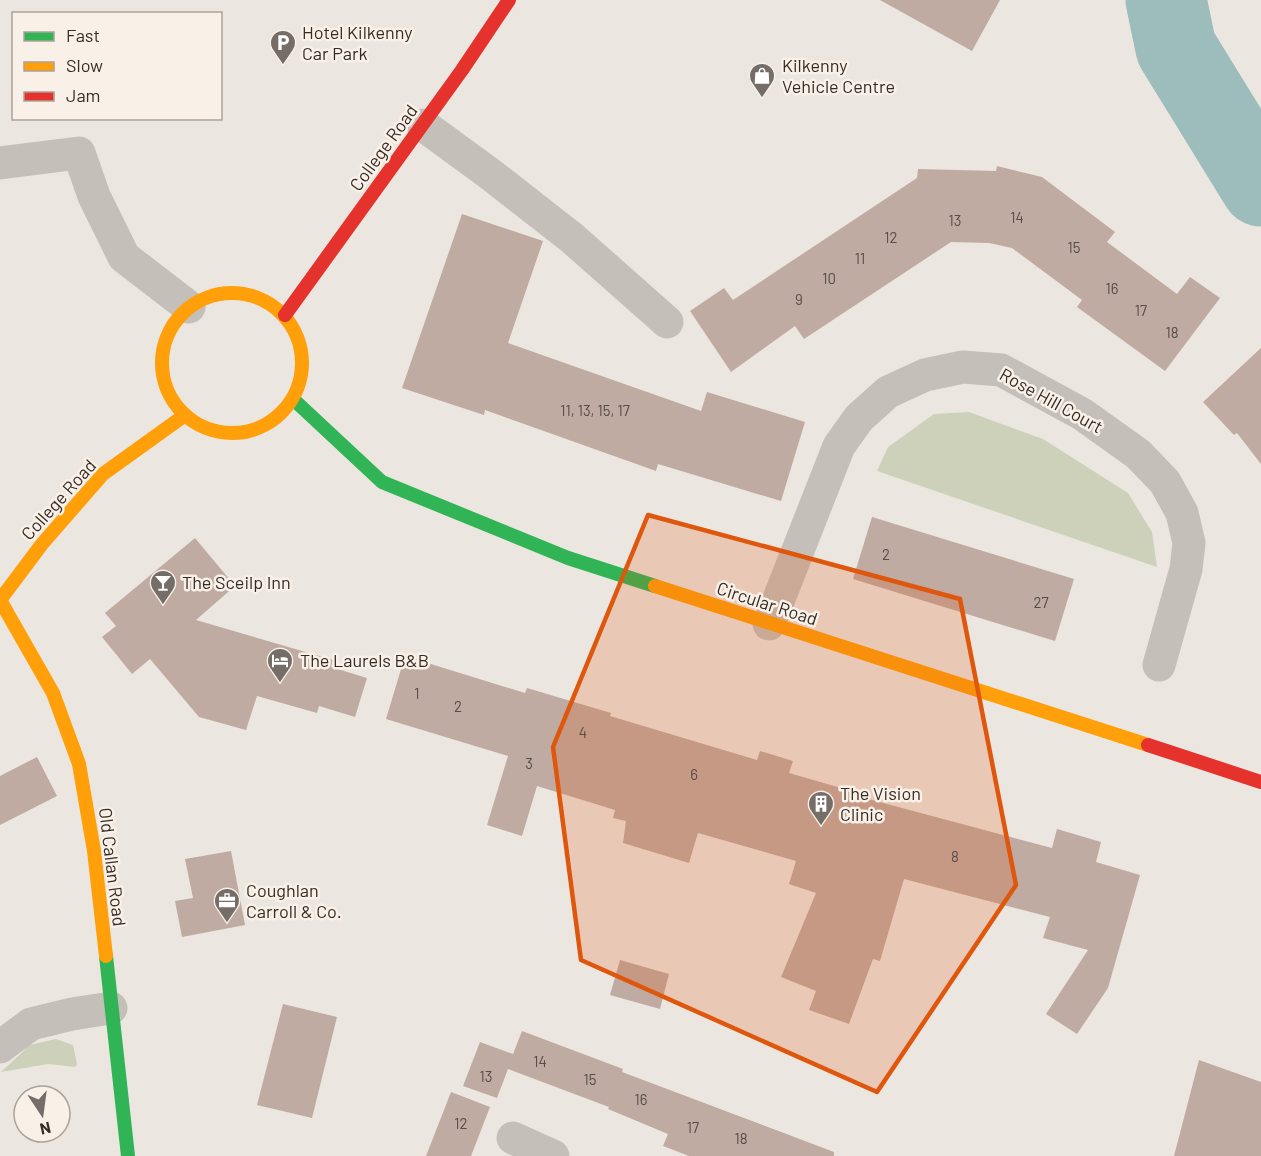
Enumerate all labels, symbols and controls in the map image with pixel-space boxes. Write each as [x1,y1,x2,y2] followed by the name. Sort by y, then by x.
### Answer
[12,12,222,120] legend
[302,21,413,64] place label: Hotel Kilkenny Car Park
[66,24,100,46] text: Fast
[268,28,298,66] parking icon: Hotel Kilkenny Car Park
[66,54,103,76] text: Slow
[782,54,895,97] place label: Kilkenny Vehicle Centre
[747,61,777,99] shop icon: Kilkenny Vehicle Centre
[66,84,100,106] text: Jam
[345,100,422,195] street label: College Road
[1010,208,1024,226] house number: 14
[949,211,961,229] house number: 13
[884,228,898,246] house number: 12
[1068,238,1080,256] house number: 15
[855,249,865,267] house number: 11
[822,269,836,287] house number: 10
[1106,279,1118,297] house number: 16
[795,290,803,308] house number: 9
[1135,301,1147,319] house number: 17
[1165,323,1179,341] house number: 18
[996,363,1107,438] street label: Rose Hill Court
[560,401,630,419] house number: 11, 13, 15, 17
[16,454,100,544] street label: College Road
[882,545,890,563] house number: 2
[148,568,178,606] bar icon: The Sceilp Inn
[182,571,291,593] place label: The Sceilp Inn
[714,576,820,630] street label: Circular Road
[1033,593,1049,611] house number: 27
[265,646,295,684] hotel icon: The Laurels B&B
[300,649,429,671] place label: The Laurels B&B
[414,684,420,702] house number: 1
[454,697,462,715] house number: 2
[579,723,587,741] house number: 4
[525,754,533,772] house number: 3
[690,765,698,783] house number: 6
[840,782,921,825] place label: The Vision Clinic
[806,789,836,827] building icon: The Vision Clinic
[95,806,131,927] street label: Old Callan Road
[951,847,959,865] house number: 8
[246,879,342,922] place label: Coughlan Carroll & Co.
[212,886,242,924] office icon: Coughlan Carroll & Co.
[533,1052,547,1070] house number: 14
[480,1067,492,1085] house number: 13
[584,1070,596,1088] house number: 15
[12,1084,72,1144] north arrow
[635,1090,647,1108] house number: 16
[454,1114,468,1132] house number: 12
[687,1118,699,1136] house number: 17
[38,1119,53,1140] text: N
[734,1129,748,1147] house number: 18

